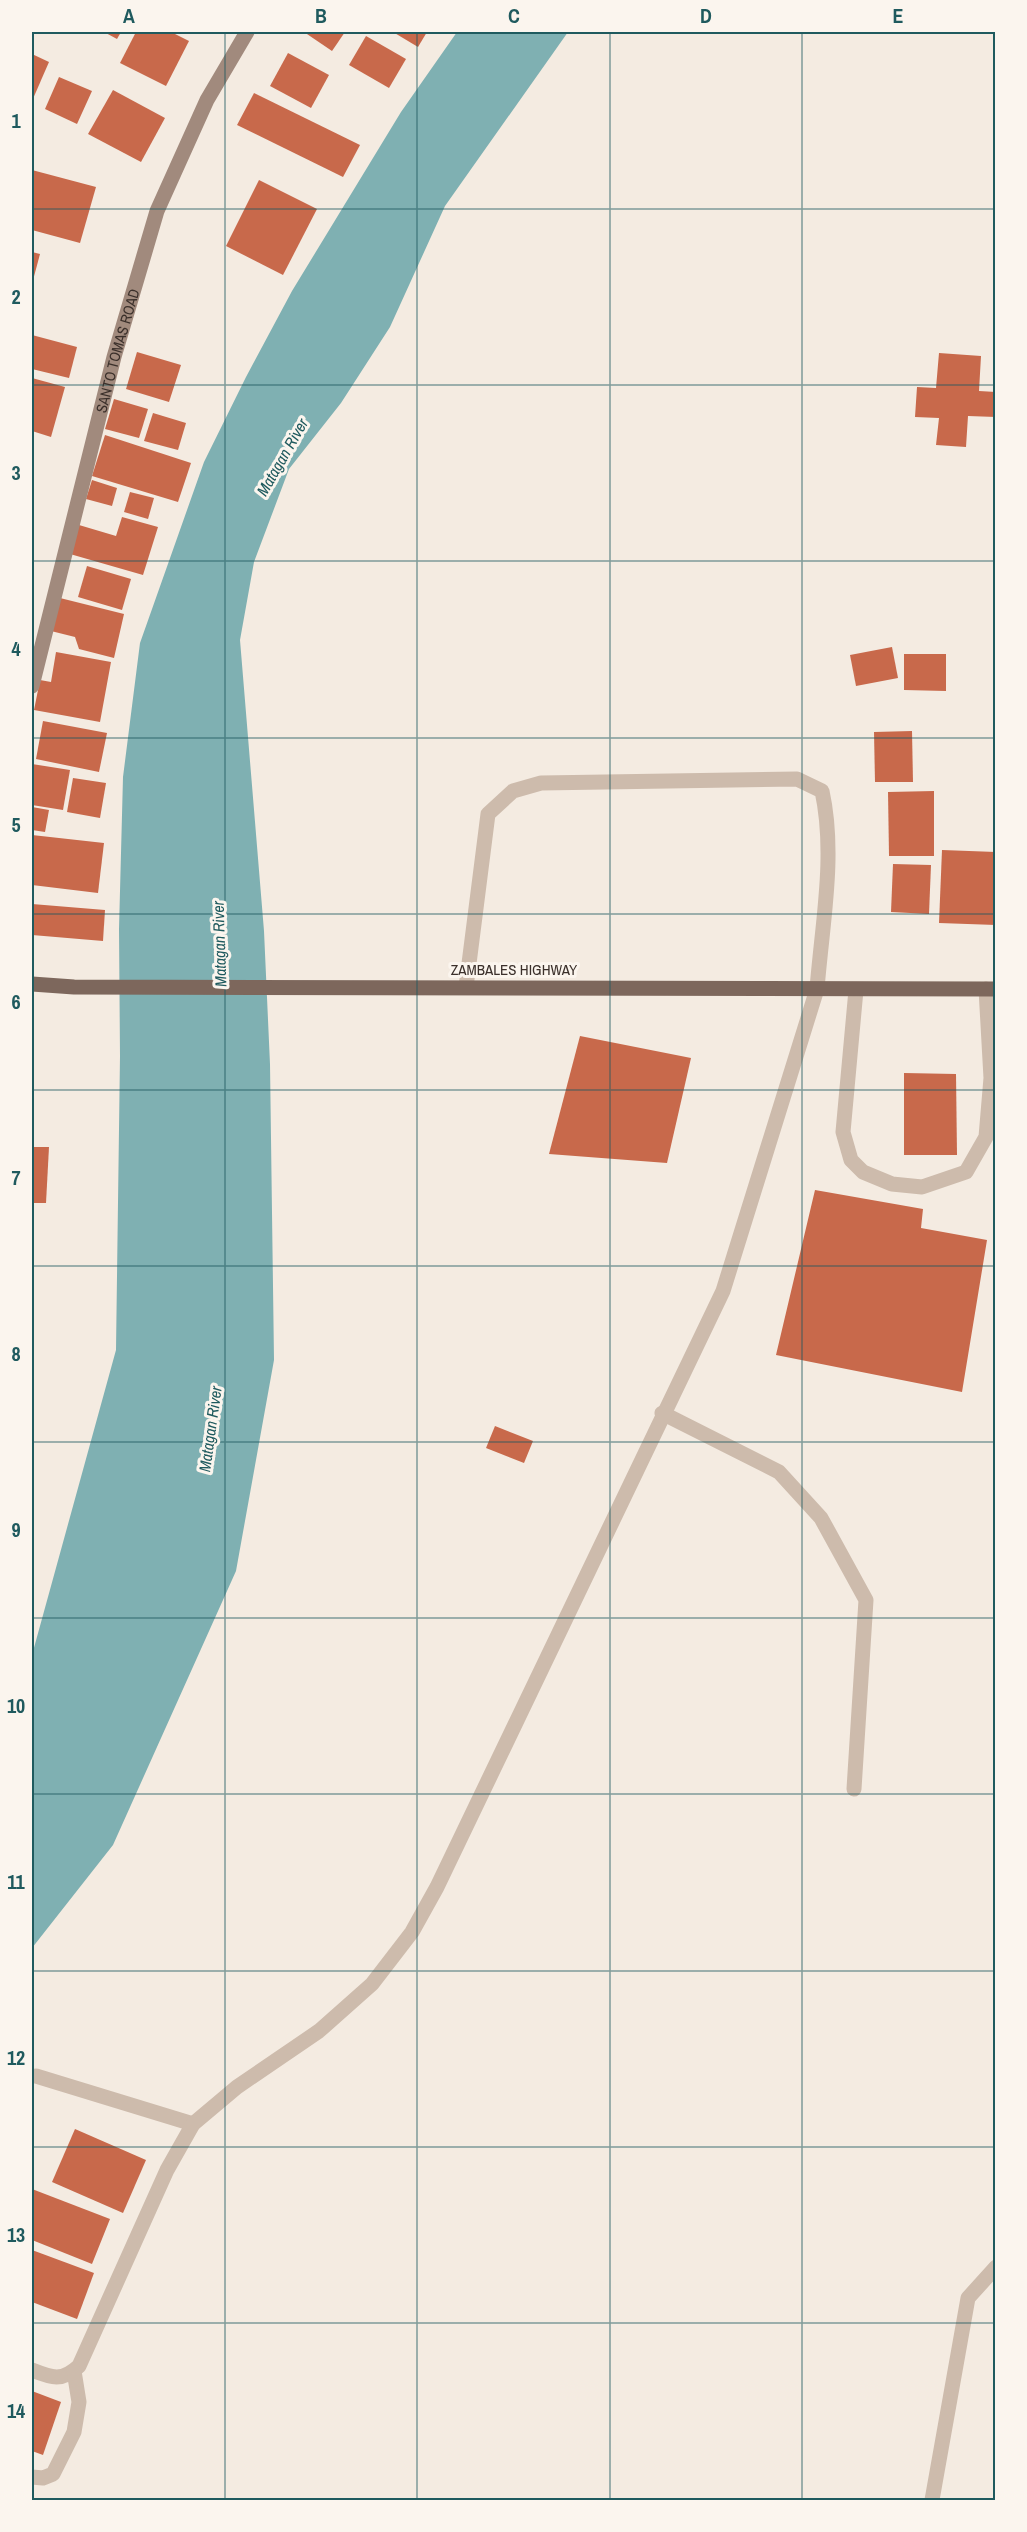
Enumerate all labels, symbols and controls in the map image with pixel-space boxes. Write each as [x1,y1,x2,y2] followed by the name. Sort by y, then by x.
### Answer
[123,2,135,29] text: A
[315,2,327,29] text: B
[508,2,520,29] text: C
[700,2,712,29] text: D
[893,2,904,29] text: E
[11,107,21,134] text: 1
[11,283,21,310] text: 2
[90,286,144,415] street label: SANTO TOMAS ROAD
[251,414,313,500] water label: Matagan River
[11,459,21,486] text: 3
[11,635,21,662] text: 4
[11,811,21,838] text: 5
[206,900,231,987] water label: Matagan River
[451,959,578,980] street label: ZAMBALES HIGHWAY
[11,988,21,1015] text: 6
[11,1164,21,1191] text: 7
[11,1340,21,1367] text: 8
[193,1384,227,1473] water label: Matagan River
[11,1516,21,1543] text: 9
[7,1692,25,1719] text: 10
[7,1868,26,1895] text: 11
[7,2044,25,2071] text: 12
[7,2221,25,2248] text: 13
[7,2397,25,2424] text: 14

